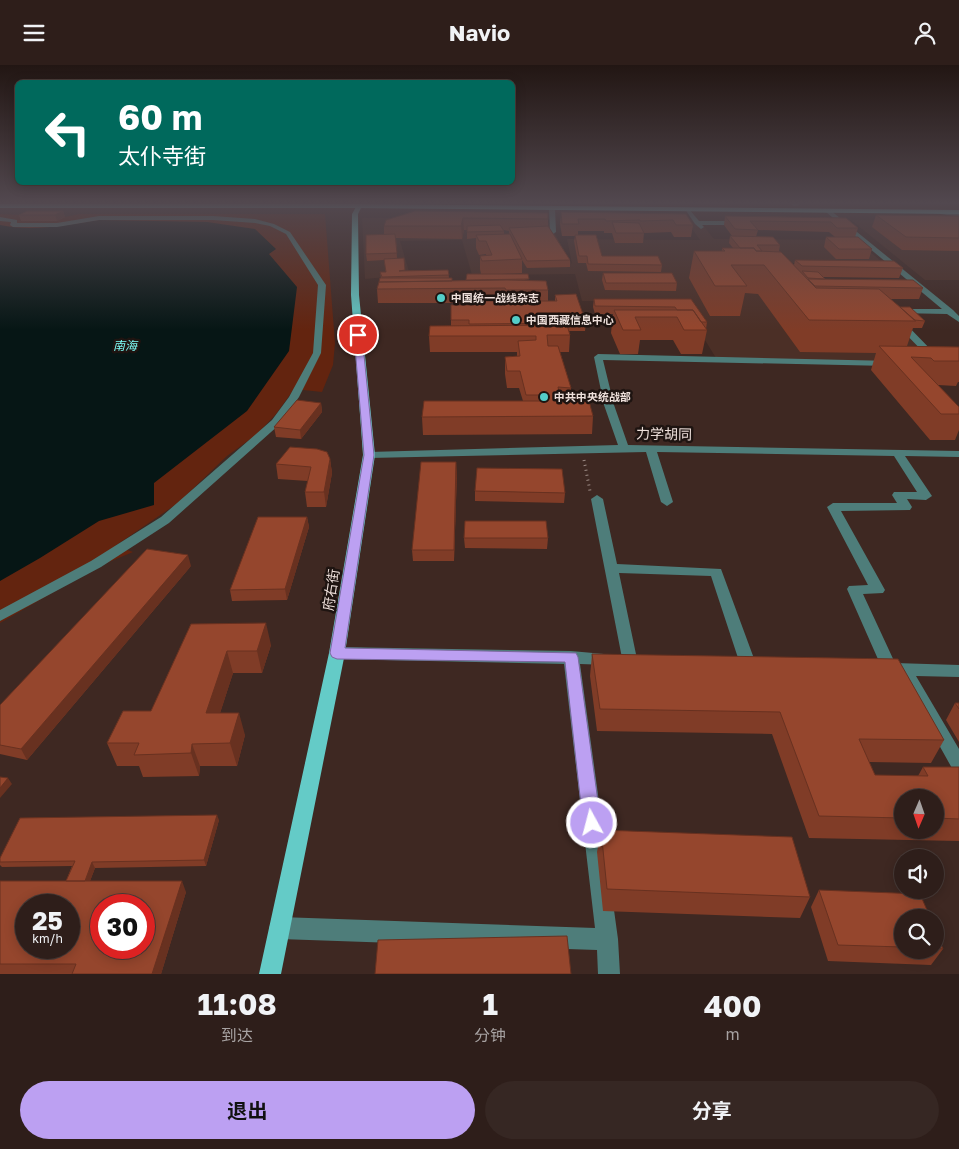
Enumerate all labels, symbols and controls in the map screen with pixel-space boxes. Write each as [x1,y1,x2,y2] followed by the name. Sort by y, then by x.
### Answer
[20,19,48,47] icon: menu
[449,19,510,46] text: Navio
[911,19,939,47] icon: person
[118,96,202,138] text: 60 m
[35,100,100,165] icon: left
[118,142,206,169] text: 太仆寺街
[451,291,539,304] place label: 中国统一战线杂志
[435,292,447,304] marker: 中国统一战线杂志
[526,313,614,326] place label: 中国西藏信息中心
[337,314,379,356] pin
[510,314,522,326] marker: 中国西藏信息中心
[344,321,372,349] icon: arrive
[113,338,139,353] water label: 南海
[554,390,631,403] place label: 中共中央统战部
[538,391,550,403] marker: 中共中央统战部
[636,425,692,442] street label: 力学胡同
[319,568,342,612] street label: 府右街
[894,789,944,839] north arrow
[894,789,944,959] map controls
[565,796,617,848] position arrow
[894,849,944,899] button: sound
[90,894,155,959] speed limit sign: 30
[32,905,63,936] text: 25
[894,909,944,959] button: search
[32,931,63,946] text: km/h
[198,986,277,1022] text: 11:08
[482,986,498,1022] text: 1
[704,988,761,1024] text: 400
[726,1024,740,1044] text: m
[221,1025,253,1045] text: 到达
[474,1025,506,1045] text: 分钟
[20,1081,475,1139] button: 退出
[485,1081,939,1139] button: 分享

